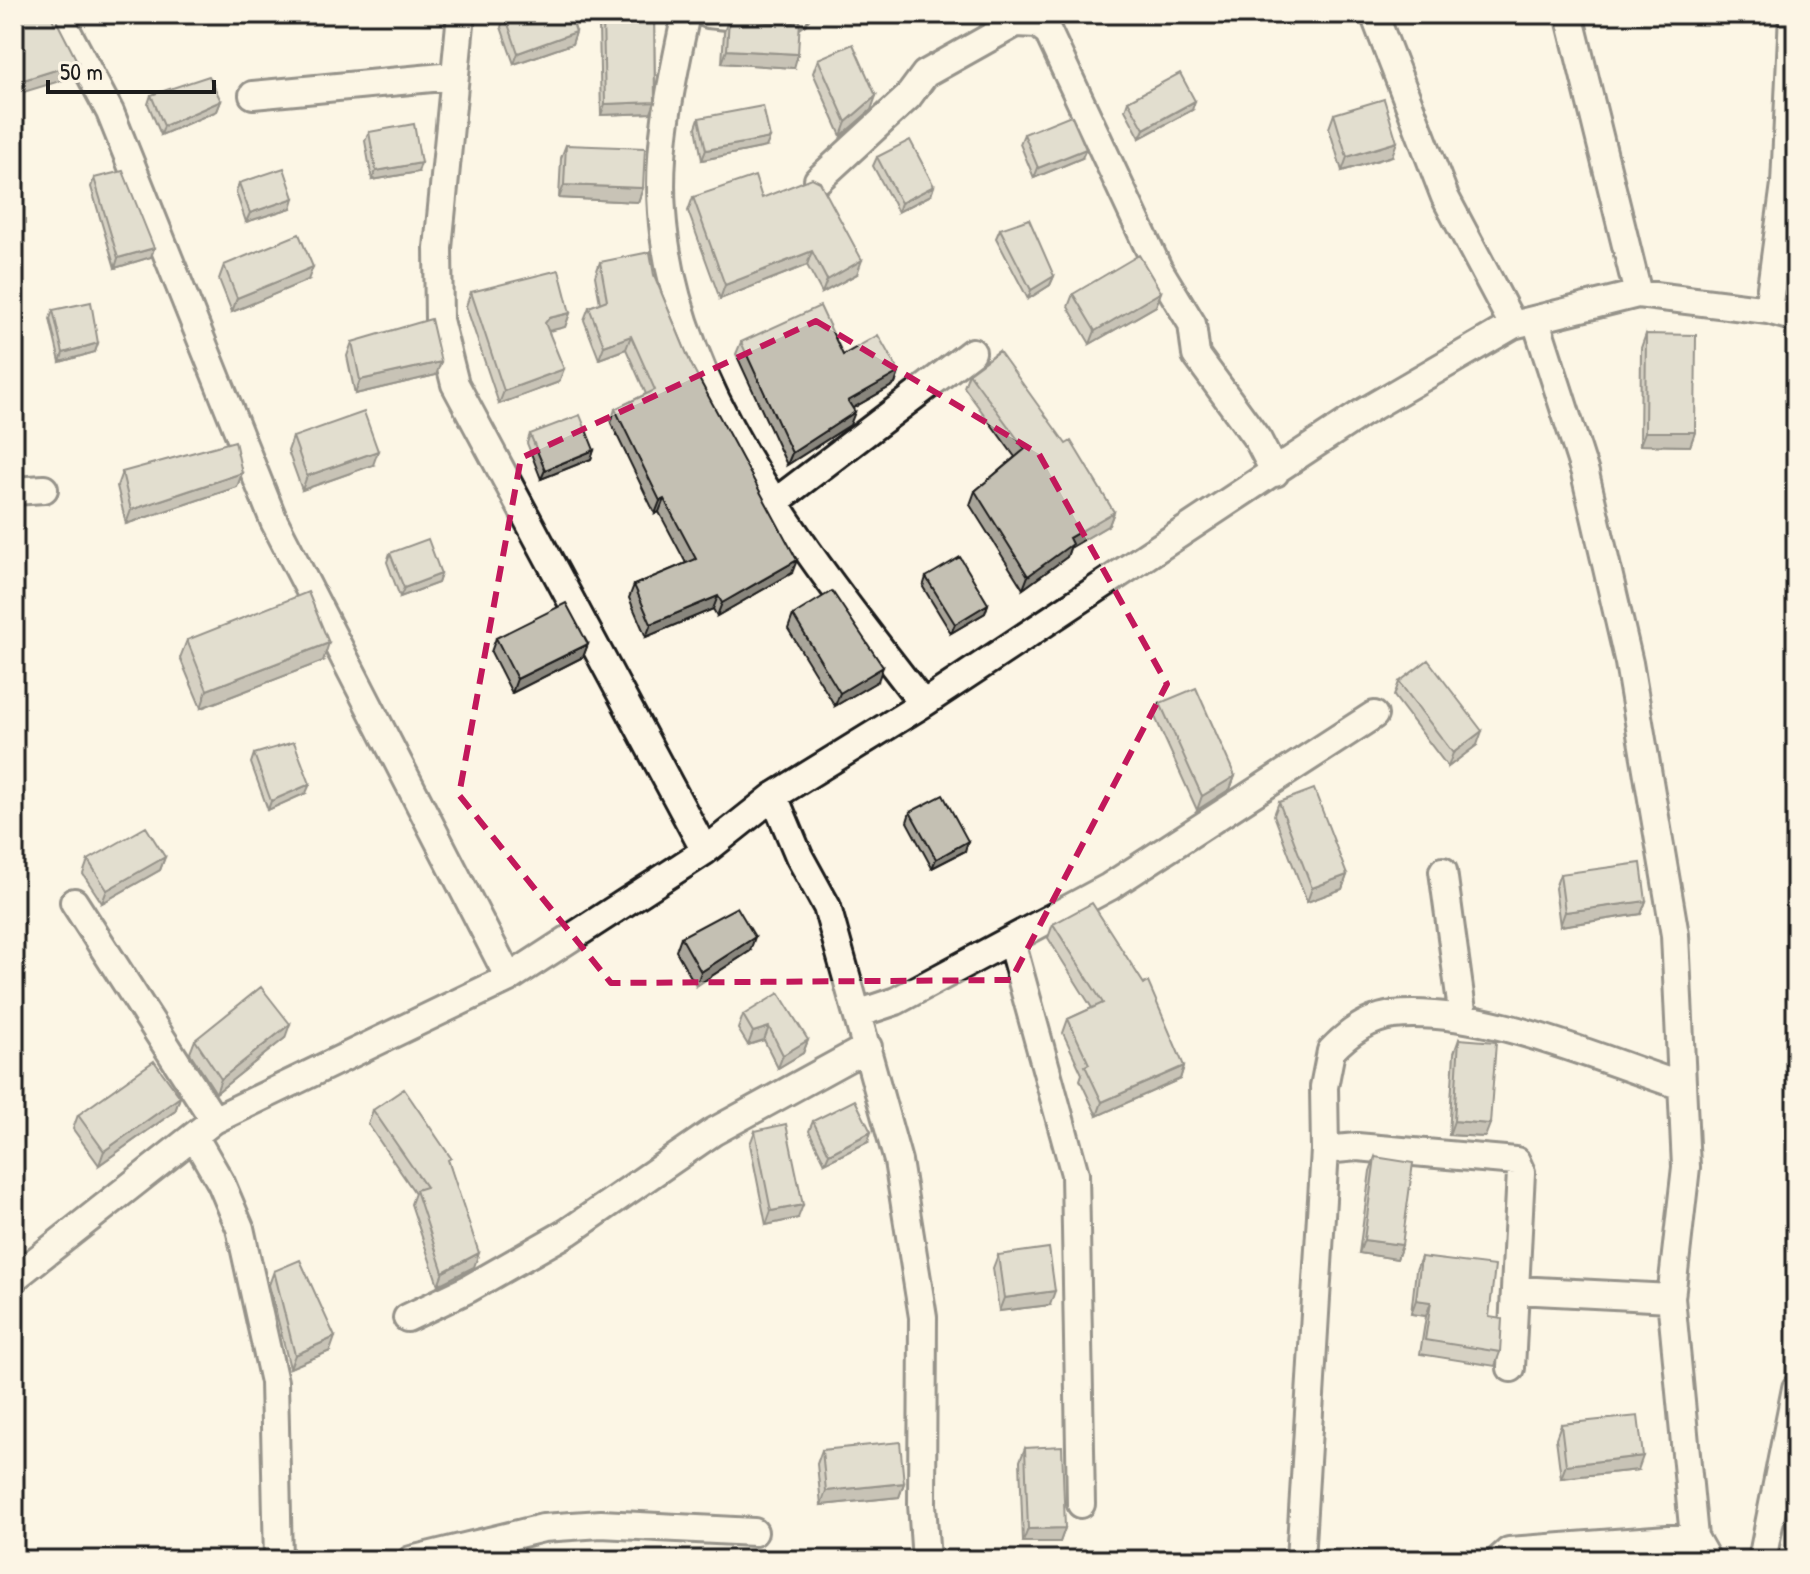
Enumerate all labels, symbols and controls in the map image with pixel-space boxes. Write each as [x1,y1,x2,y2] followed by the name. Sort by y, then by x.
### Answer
[48,44,214,94] scale bar
[60,55,103,87] text: 50 m

